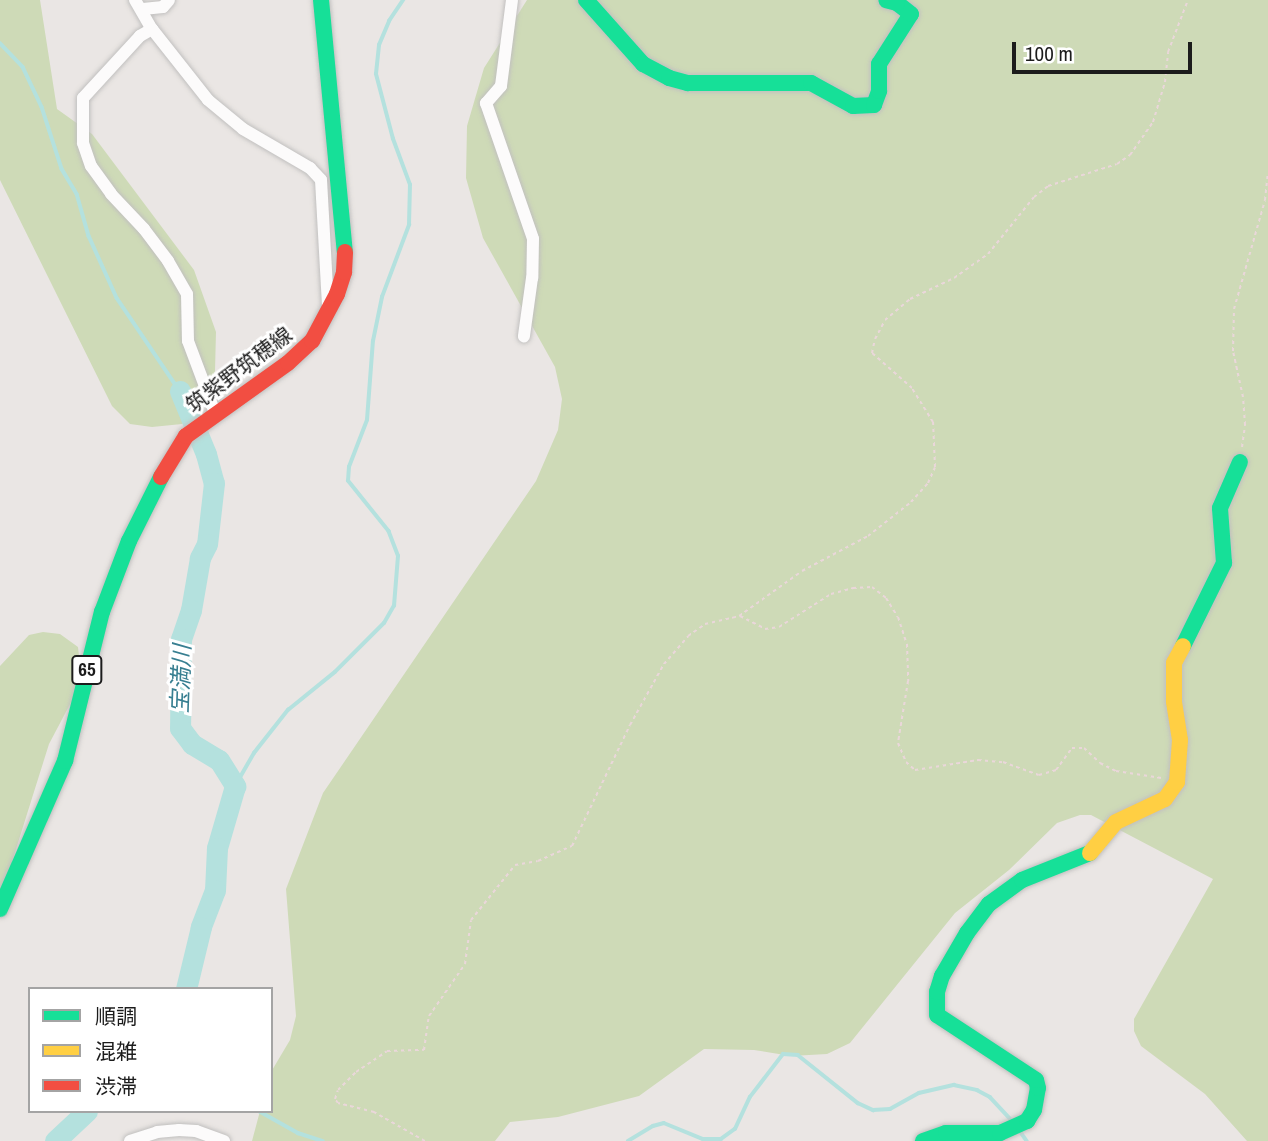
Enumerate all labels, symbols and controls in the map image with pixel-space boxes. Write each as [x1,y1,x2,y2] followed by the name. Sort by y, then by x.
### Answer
[1016,28,1196,72] scale bar
[1025,39,1073,68] text: 100 m
[181,322,297,418] street label: 筑紫野筑穂線
[166,644,196,714] water label: 宝満川
[71,654,103,685] road number: 65
[28,987,273,1113] legend
[95,1002,137,1031] text: 順調
[95,1037,137,1066] text: 混雑
[95,1072,137,1101] text: 渋滞

